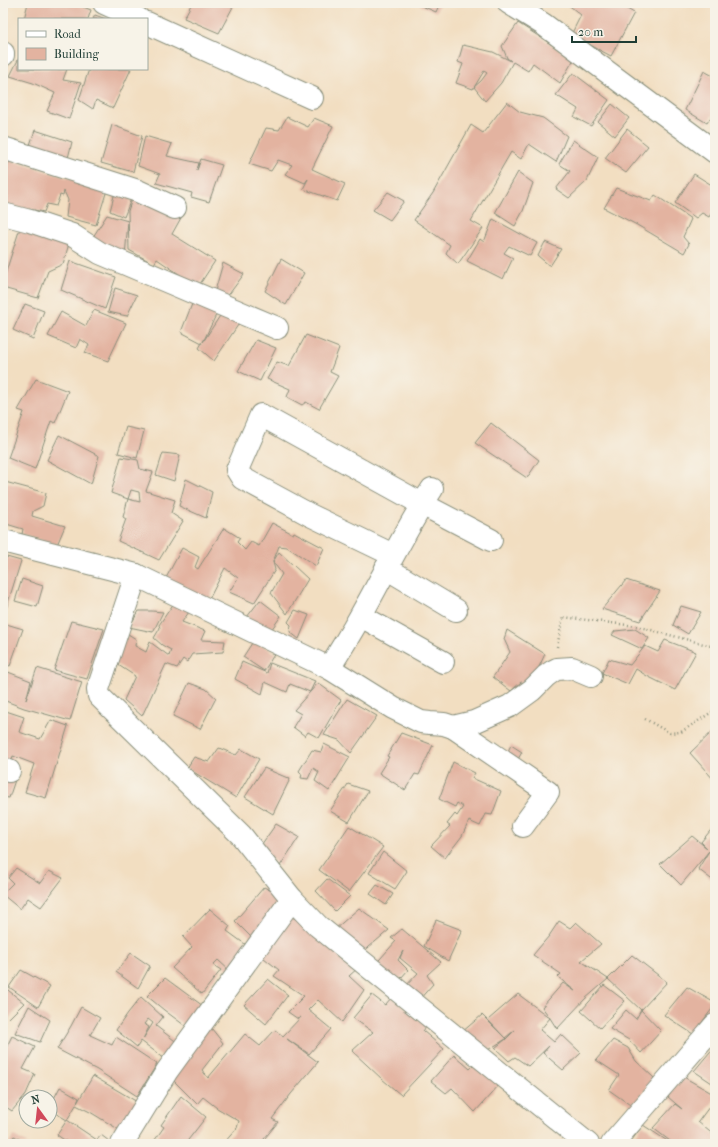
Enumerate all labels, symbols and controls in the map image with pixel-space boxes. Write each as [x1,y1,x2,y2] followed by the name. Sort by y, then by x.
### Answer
[18,18,148,70] legend
[572,18,636,44] scale bar
[578,25,603,39] text: 20 m
[54,27,81,41] text: Road
[54,47,99,61] text: Building
[18,1089,58,1129] north arrow
[30,1092,42,1107] text: N

